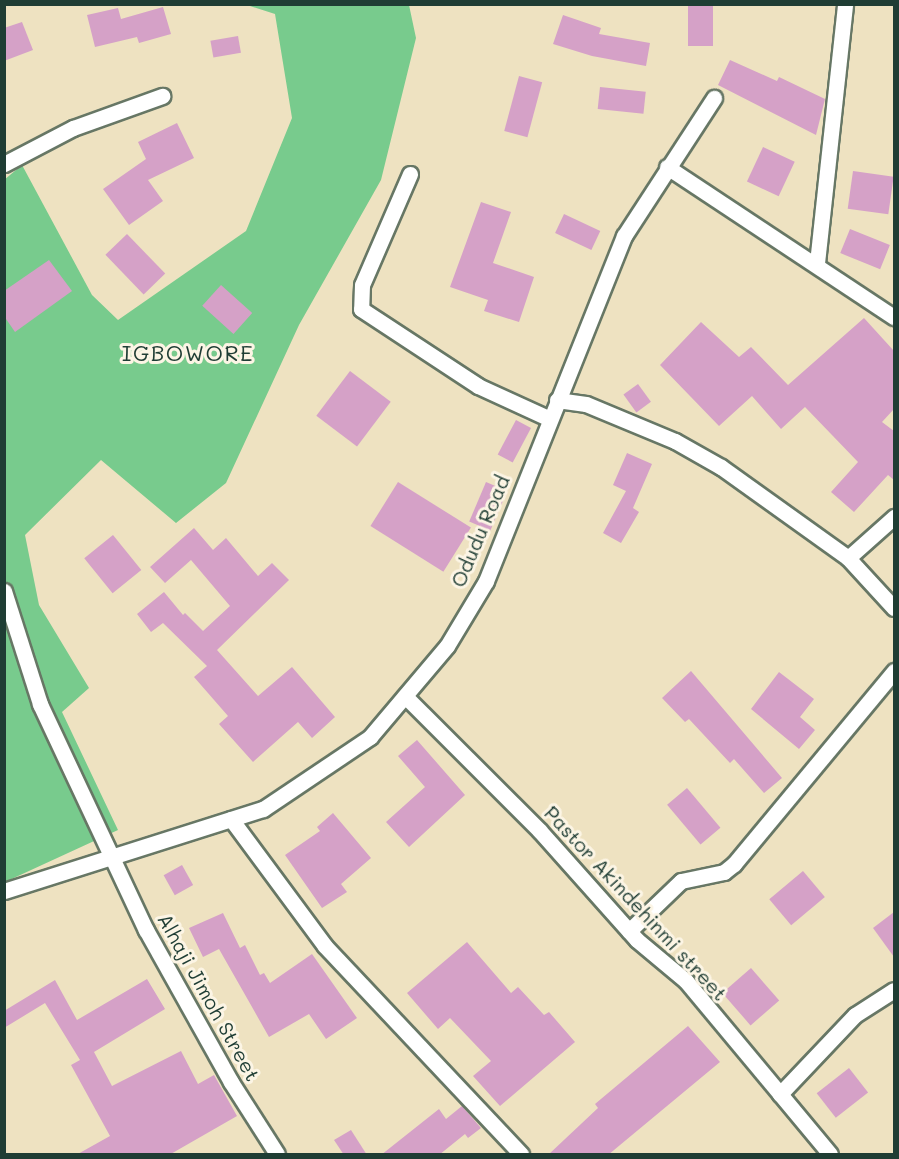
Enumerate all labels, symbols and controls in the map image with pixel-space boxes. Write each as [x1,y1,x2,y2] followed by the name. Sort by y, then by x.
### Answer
[122,340,254,366] district label: IGBOWORE
[446,471,514,591] street label: Odudu Road
[539,801,733,1005] street label: Pastor Akindehinmi street
[153,909,265,1085] street label: Alhaji Jimoh Street

